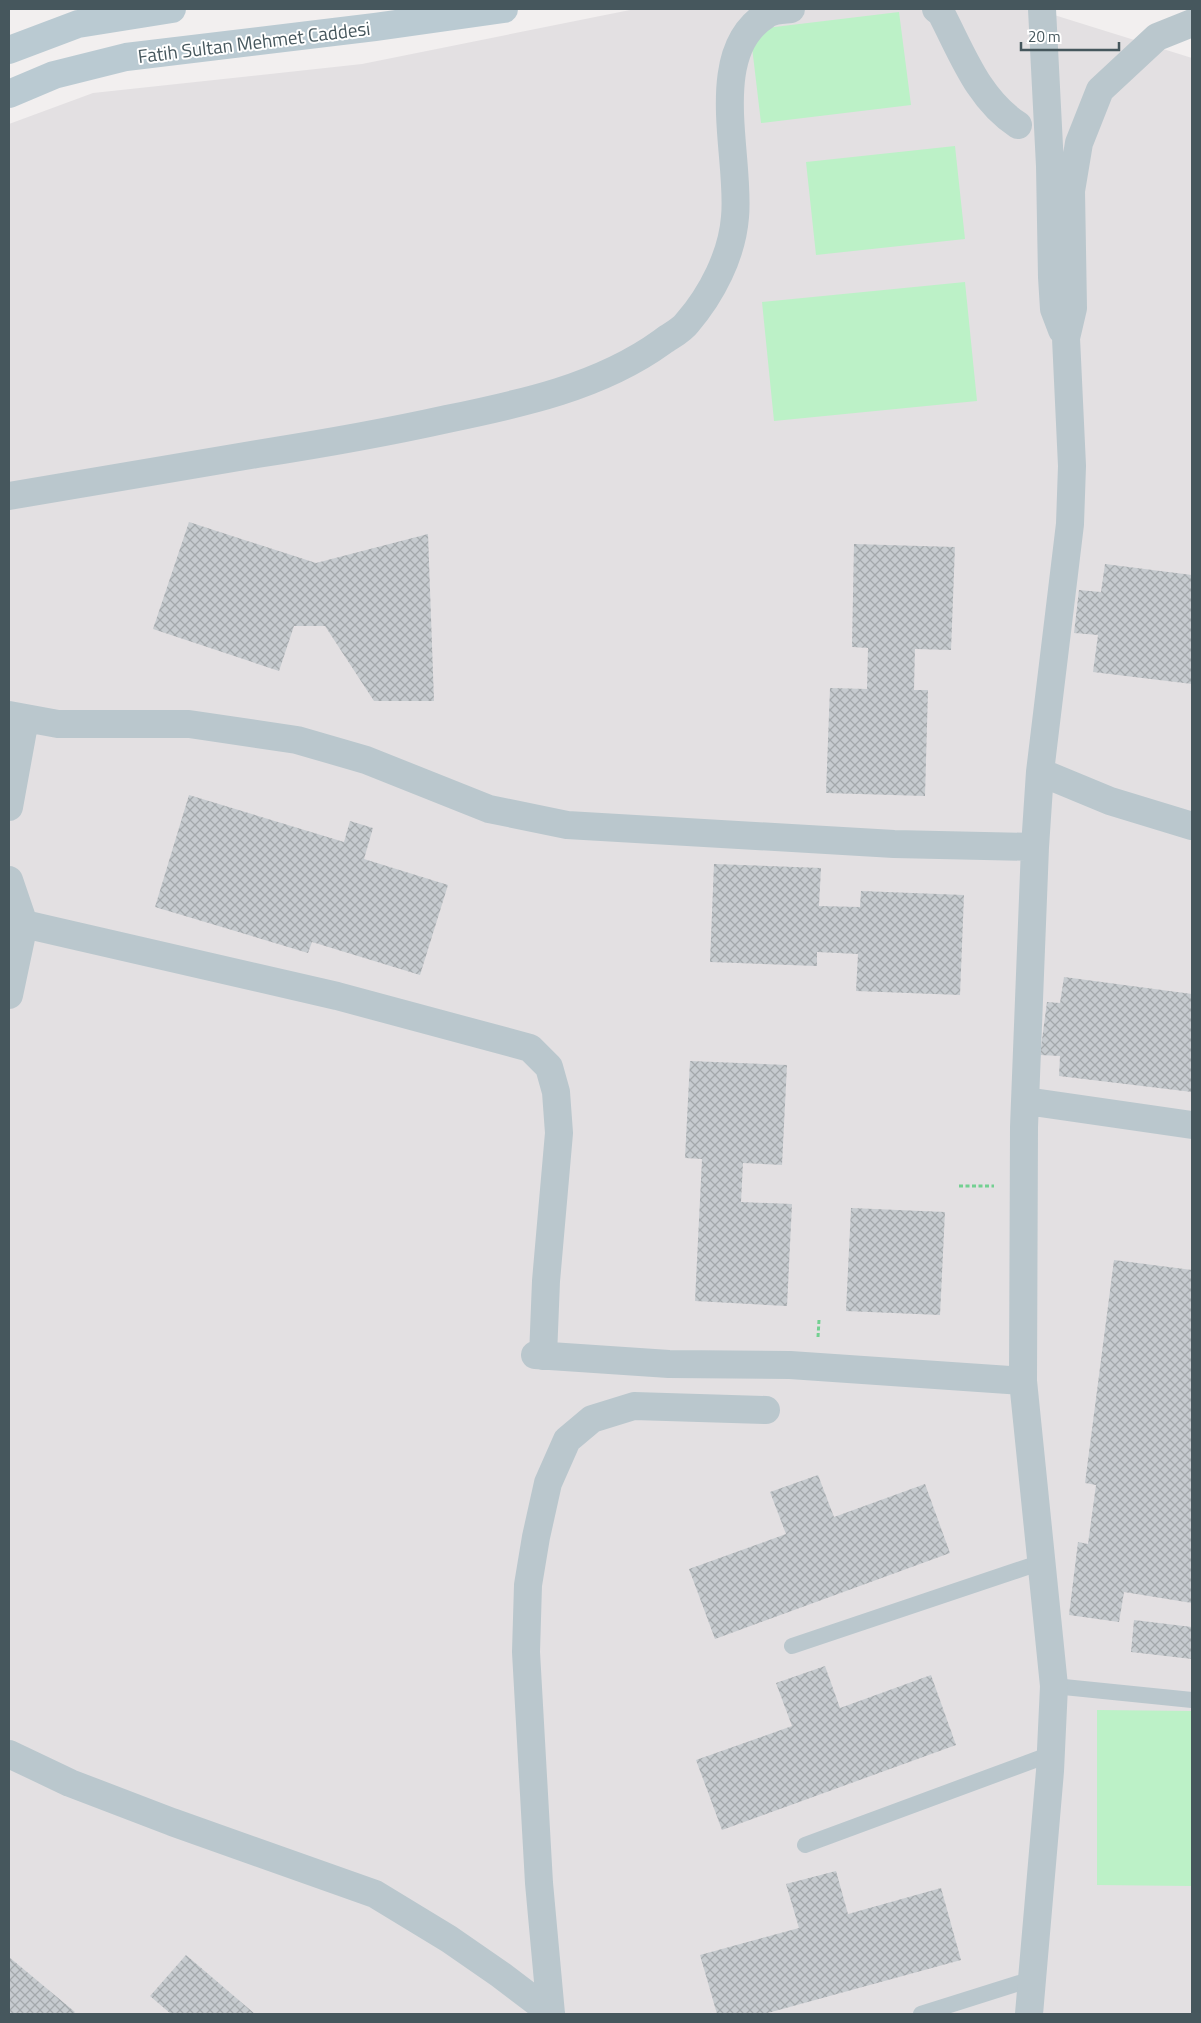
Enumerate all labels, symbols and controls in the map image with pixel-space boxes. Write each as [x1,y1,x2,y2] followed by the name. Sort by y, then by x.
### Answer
[136,13,372,70] street label: Fatih Sultan Mehmet Caddesi
[1021,20,1118,52] scale bar
[1028,25,1061,48] text: 20 m

